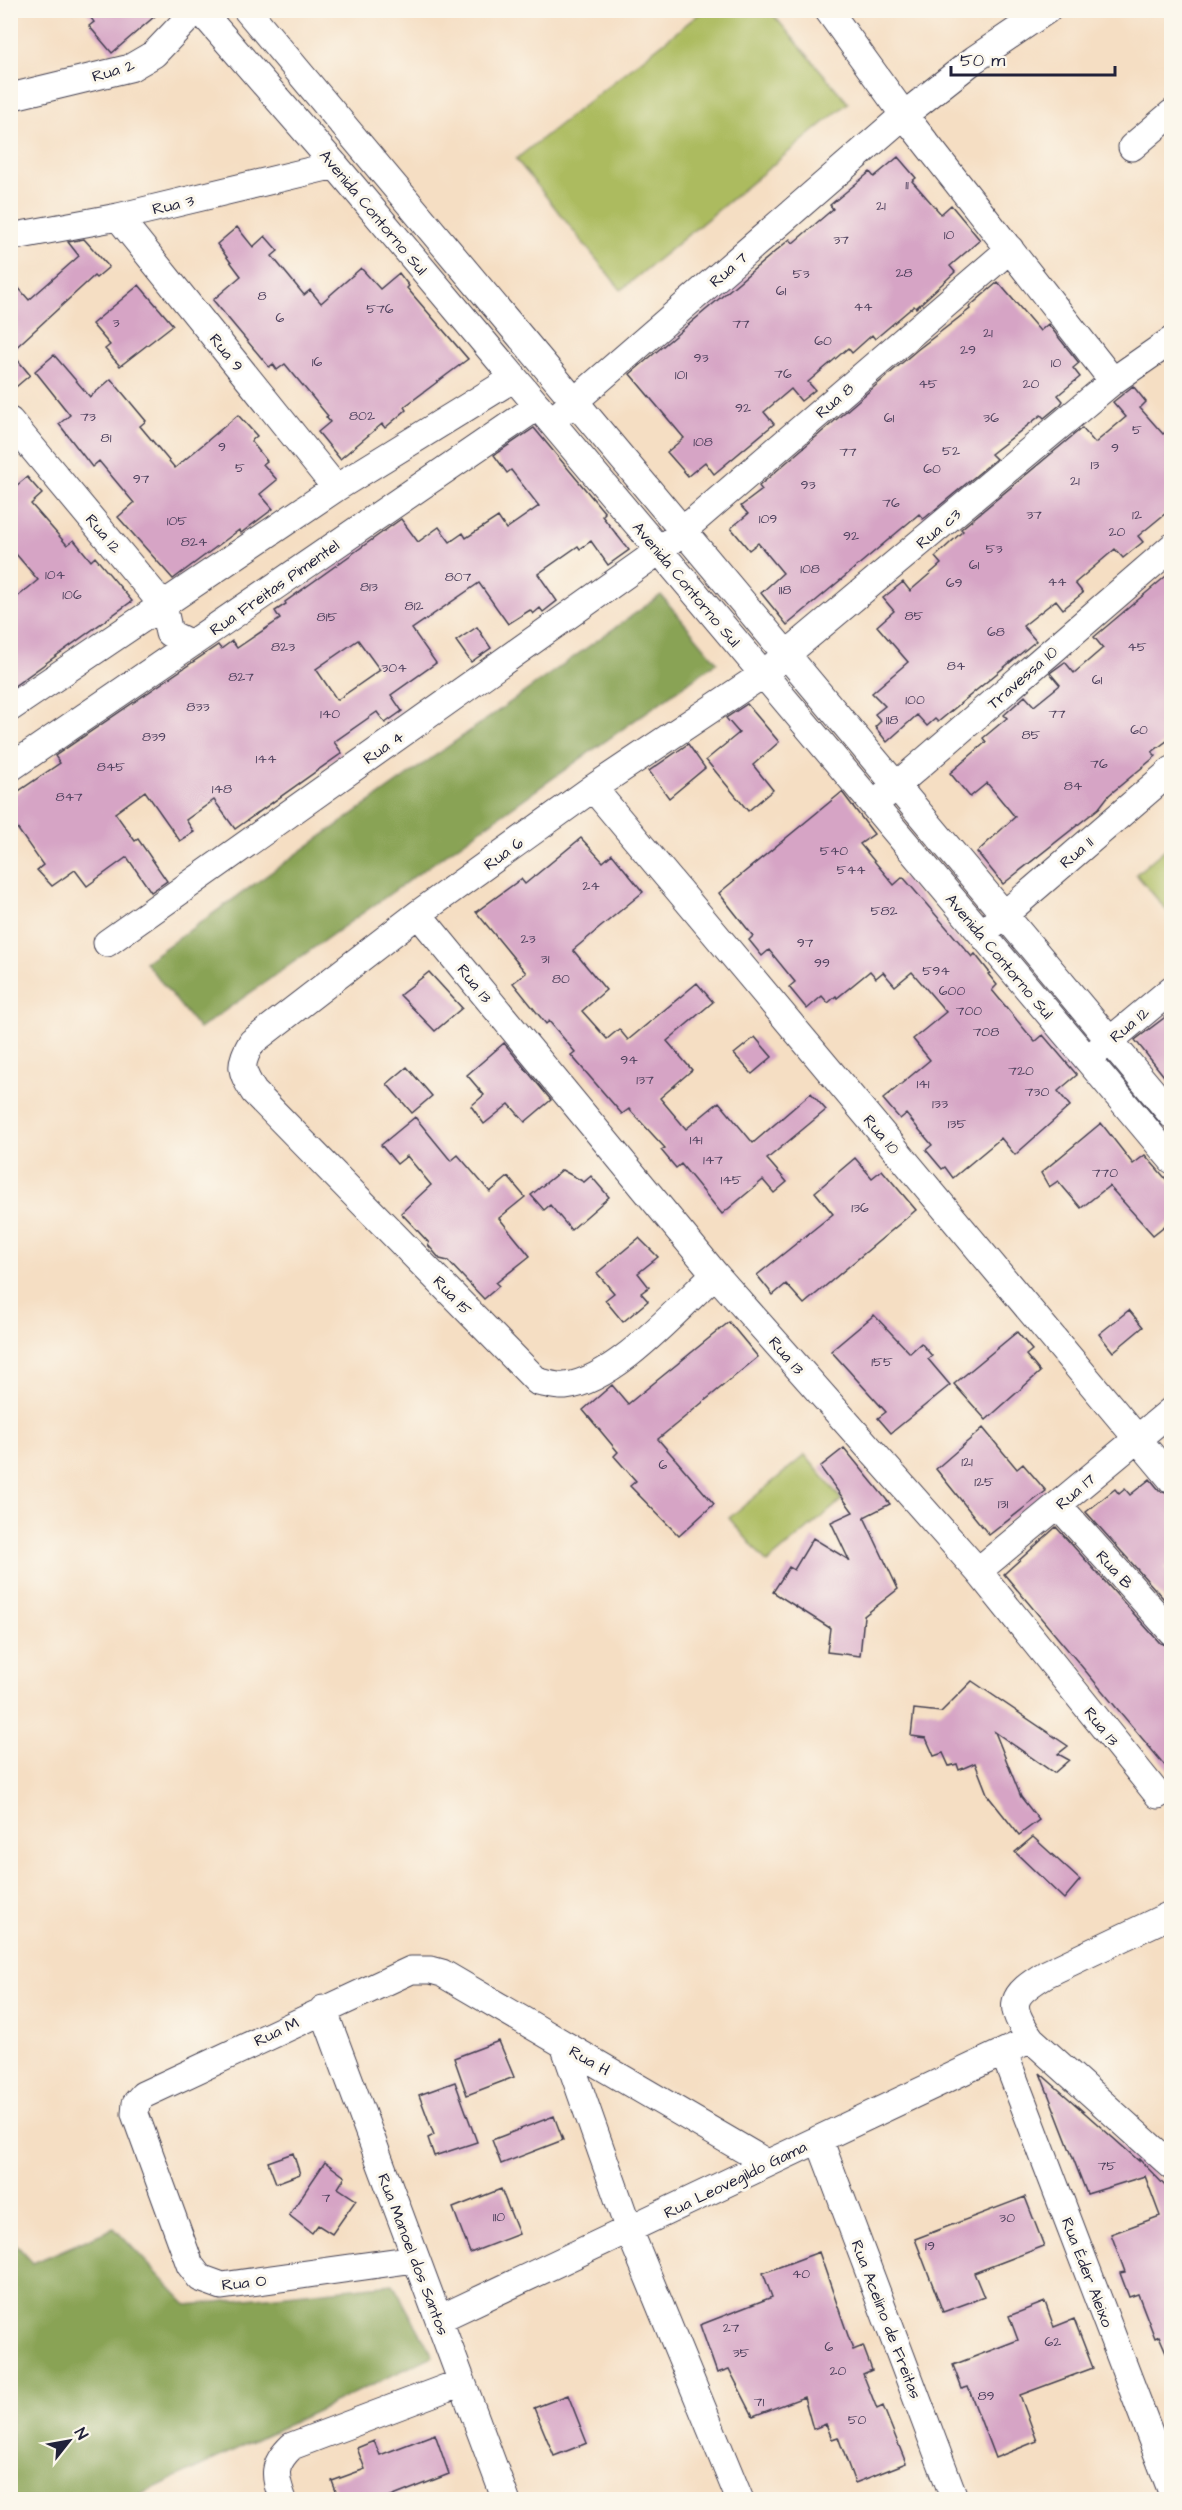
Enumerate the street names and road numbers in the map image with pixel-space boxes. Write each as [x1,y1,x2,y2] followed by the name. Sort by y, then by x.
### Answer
[89,54,137,88] street label: Rua 2
[314,145,432,280] street label: Avenida Contorno Sul
[150,190,196,220] street label: Rua 3
[705,247,753,292] street label: Rua 7
[204,329,248,376] street label: Rua 9
[811,378,859,424] street label: Rua 8
[912,504,966,554] street label: Rua c3
[80,509,126,558] street label: Rua 12
[627,517,745,652] street label: Avenida Contorno Sul
[205,535,344,641] street label: Rua Freitas Pimentel
[983,641,1063,714] street label: Travessa 10
[359,726,408,770] street label: Rua 4
[479,832,528,876] street label: Rua 6
[1055,832,1098,874] street label: Rua 11
[940,889,1058,1024] street label: Avenida Contorno Sul
[452,960,497,1008] street label: Rua 13
[1105,1002,1154,1048] street label: Rua 12
[858,1110,905,1159] street label: Rua 10
[428,1271,477,1321] street label: Rua 15
[763,1332,809,1380] street label: Rua 13
[1051,1468,1100,1515] street label: Rua 17
[1091,1545,1138,1594] street label: Rua B
[1079,1703,1124,1751] street label: Rua 13
[250,2012,303,2052] street label: Rua M
[565,2040,614,2081] street label: Rua H
[660,2136,811,2225] street label: Rua Leovegildo Gama
[372,2170,454,2338] street label: Rua Manoel dos Santos
[1056,2214,1118,2330] street label: Rua Éder Aleixo
[846,2237,927,2402] street label: Rua Acelino de Freitas
[221,2270,268,2296] street label: Rua O

